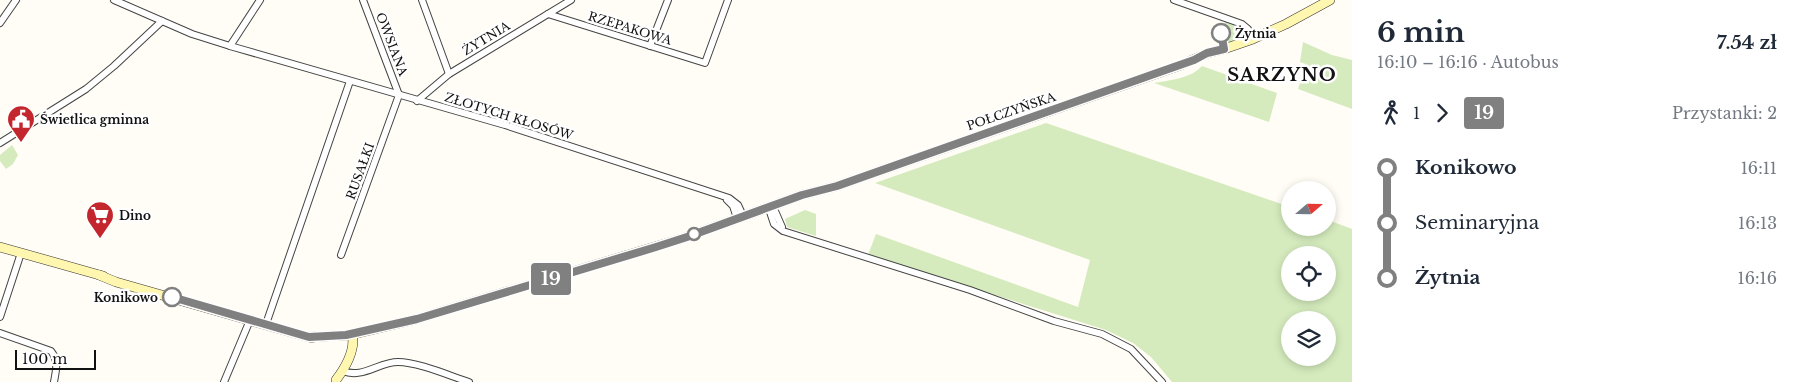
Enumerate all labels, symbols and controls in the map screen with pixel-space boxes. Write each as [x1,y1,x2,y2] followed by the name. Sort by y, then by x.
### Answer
[586,8,674,48] street label: RZEPAKOWA
[373,10,411,79] street label: OWSIANA
[1377,15,1465,50] text: 6 min
[459,17,513,58] street label: ŻYTNIA
[1211,23,1231,43] marker: Żytnia
[1235,25,1276,41] place label: Żytnia
[1717,31,1777,54] text: 7.54 zł
[1377,52,1559,72] text: 16:10 – 16:16 · Autobus
[1227,64,1337,86] district label: SARZYNO
[443,88,576,143] street label: ZŁOTYCH KŁOSÓW
[964,88,1058,133] street label: POŁCZYŃSKA
[1377,99,1405,127] icon: walk
[1428,99,1456,127] icon: forward
[1474,102,1494,124] text: 19
[1413,103,1420,123] text: 1
[1672,103,1777,123] text: Przystanki: 2
[6,104,36,143] public building icon: Świetlica gminna
[40,111,149,127] place label: Świetlica gminna
[343,141,377,201] street label: RUSAŁKI
[1415,156,1517,179] text: Konikowo
[1741,158,1777,178] text: 16:11
[1281,181,1336,236] north arrow
[1281,181,1336,366] map controls
[85,200,115,239] supermarket icon: Dino
[119,208,151,223] place label: Dino
[1415,211,1539,234] text: Seminaryjna
[1738,213,1777,233] text: 16:13
[687,227,701,241] unlabelled marker
[1281,246,1336,301] button: locate
[528,263,574,295] line badge: 19
[1415,266,1480,289] text: Żytnia
[541,268,561,290] text: 19
[1738,268,1777,288] text: 16:16
[162,287,182,307] marker: Konikowo
[94,290,158,305] place label: Konikowo
[1281,311,1336,366] button: layers
[15,347,96,370] scale bar
[22,350,67,368] text: 100 m

